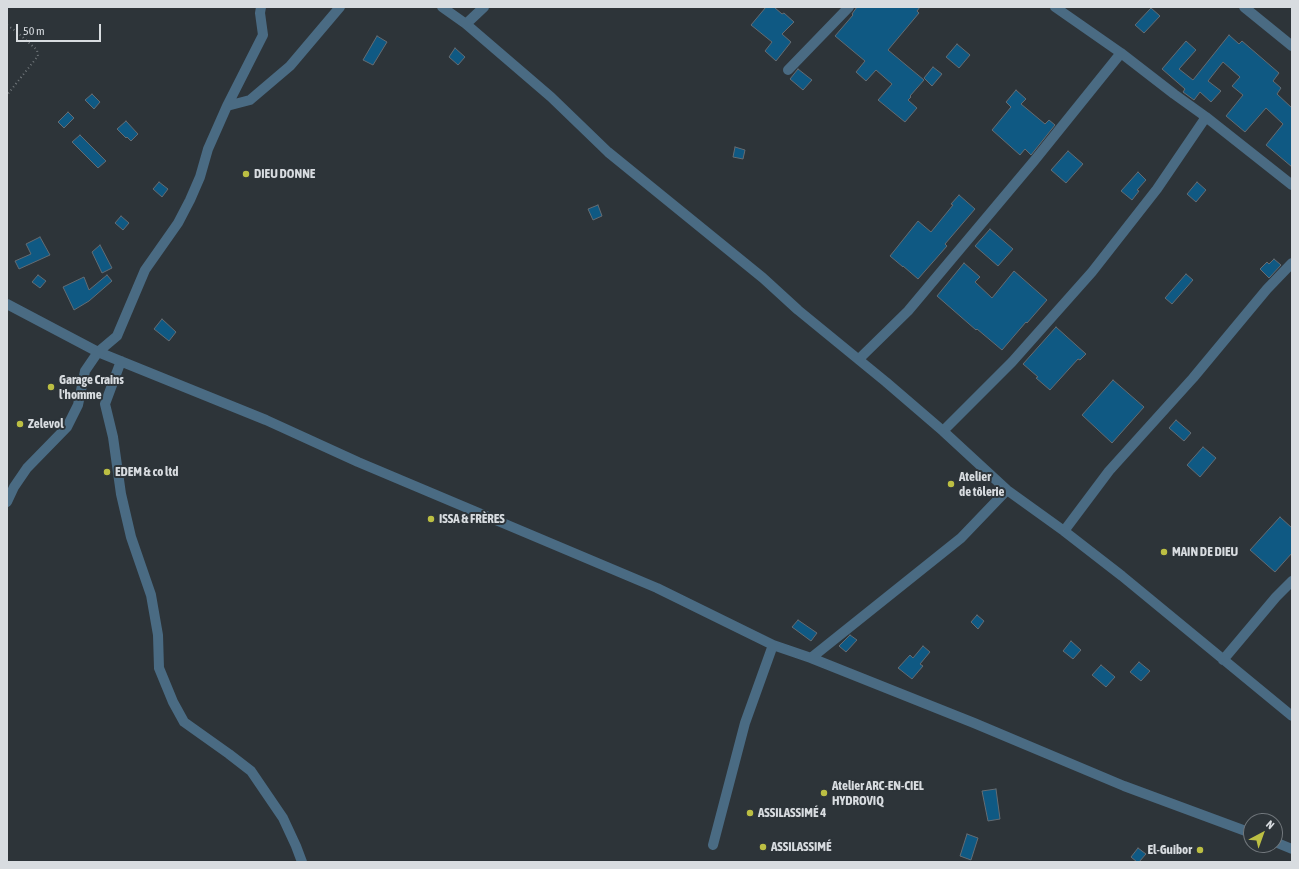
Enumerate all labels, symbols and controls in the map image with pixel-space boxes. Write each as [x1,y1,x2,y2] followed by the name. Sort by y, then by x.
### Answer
[18,16,103,42] scale bar
[23,24,45,38] text: 50 m
[254,166,315,182] place label: DIEU DONNE
[241,169,251,179] marker: DIEU DONNE
[59,372,124,403] place label: Garage Crains l'homme
[46,382,56,392] marker: Garage Crains l'homme
[28,416,64,432] place label: Zelevol
[15,419,25,429] marker: Zelevol
[115,464,178,480] place label: EDEM & co ltd
[102,467,112,477] marker: EDEM & co ltd
[959,469,1005,500] place label: Atelier de tôlerie
[946,479,956,489] marker: Atelier de tôlerie
[439,511,505,527] place label: ISSA & FRÈRES
[426,514,436,524] marker: ISSA & FRÈRES
[1172,544,1238,560] place label: MAIN DE DIEU
[1159,547,1169,557] marker: MAIN DE DIEU
[832,778,924,809] place label: Atelier ARC-EN-CIEL HYDROVIQ
[819,788,829,798] marker: Atelier ARC-EN-CIEL HYDROVIQ
[758,805,826,821] place label: ASSILASSIMÉ 4
[745,808,755,818] marker: ASSILASSIMÉ 4
[1243,813,1283,853] north arrow
[1264,818,1277,831] text: N
[771,839,831,855] place label: ASSILASSIMÉ
[758,842,768,852] marker: ASSILASSIMÉ
[1148,842,1192,858] place label: El-Guibor
[1195,845,1205,855] marker: El-Guibor

